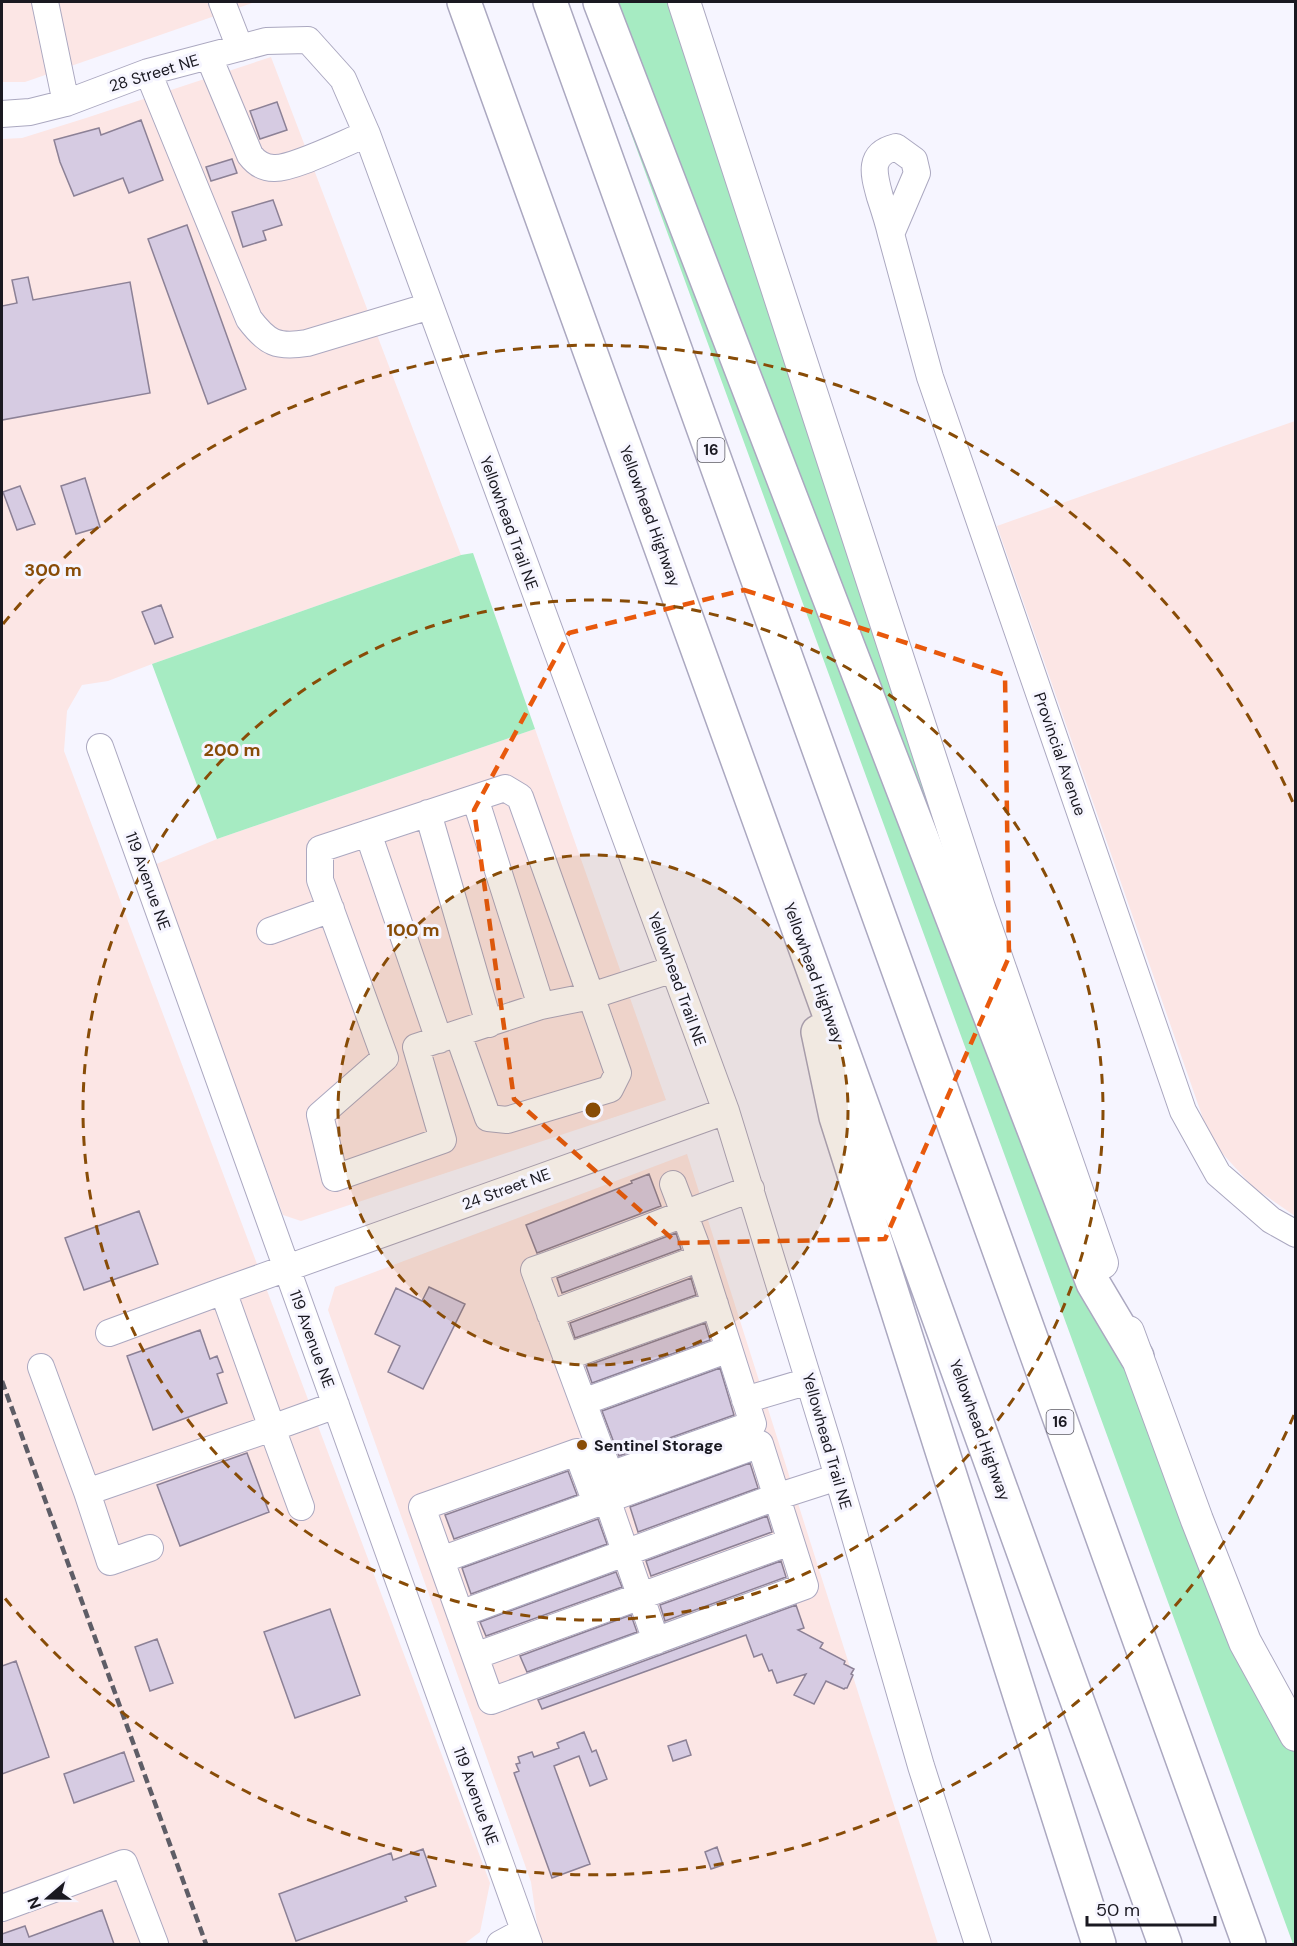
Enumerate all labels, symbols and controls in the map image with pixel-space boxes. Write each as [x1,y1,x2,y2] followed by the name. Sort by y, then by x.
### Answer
[107,49,201,97] street label: 28 Street NE
[698,438,724,462] road number: 16
[615,442,685,590] street label: Yellowhead Highway
[475,453,543,593] street label: Yellowhead Trail NE
[24,558,82,582] text: 300 m
[1029,689,1091,819] street label: Provincial Avenue
[204,738,260,762] text: 200 m
[121,829,175,933] street label: 119 Avenue NE
[779,899,849,1047] street label: Yellowhead Highway
[643,909,711,1049] street label: Yellowhead Trail NE
[386,918,440,942] text: 100 m
[583,1100,603,1120] centre of rings
[459,1163,553,1215] street label: 24 Street NE
[285,1287,339,1391] street label: 119 Avenue NE
[945,1356,1015,1504] street label: Yellowhead Highway
[797,1370,857,1512] street label: Yellowhead Trail NE
[1046,1410,1074,1434] road number: 16
[594,1435,723,1456] place label: Sentinel Storage
[575,1438,589,1452] marker: Sentinel Storage
[449,1744,503,1848] street label: 119 Avenue NE
[18,1868,78,1928] north arrow
[1087,1889,1214,1927] scale bar
[23,1894,46,1912] text: N
[1096,1898,1140,1922] text: 50 m

